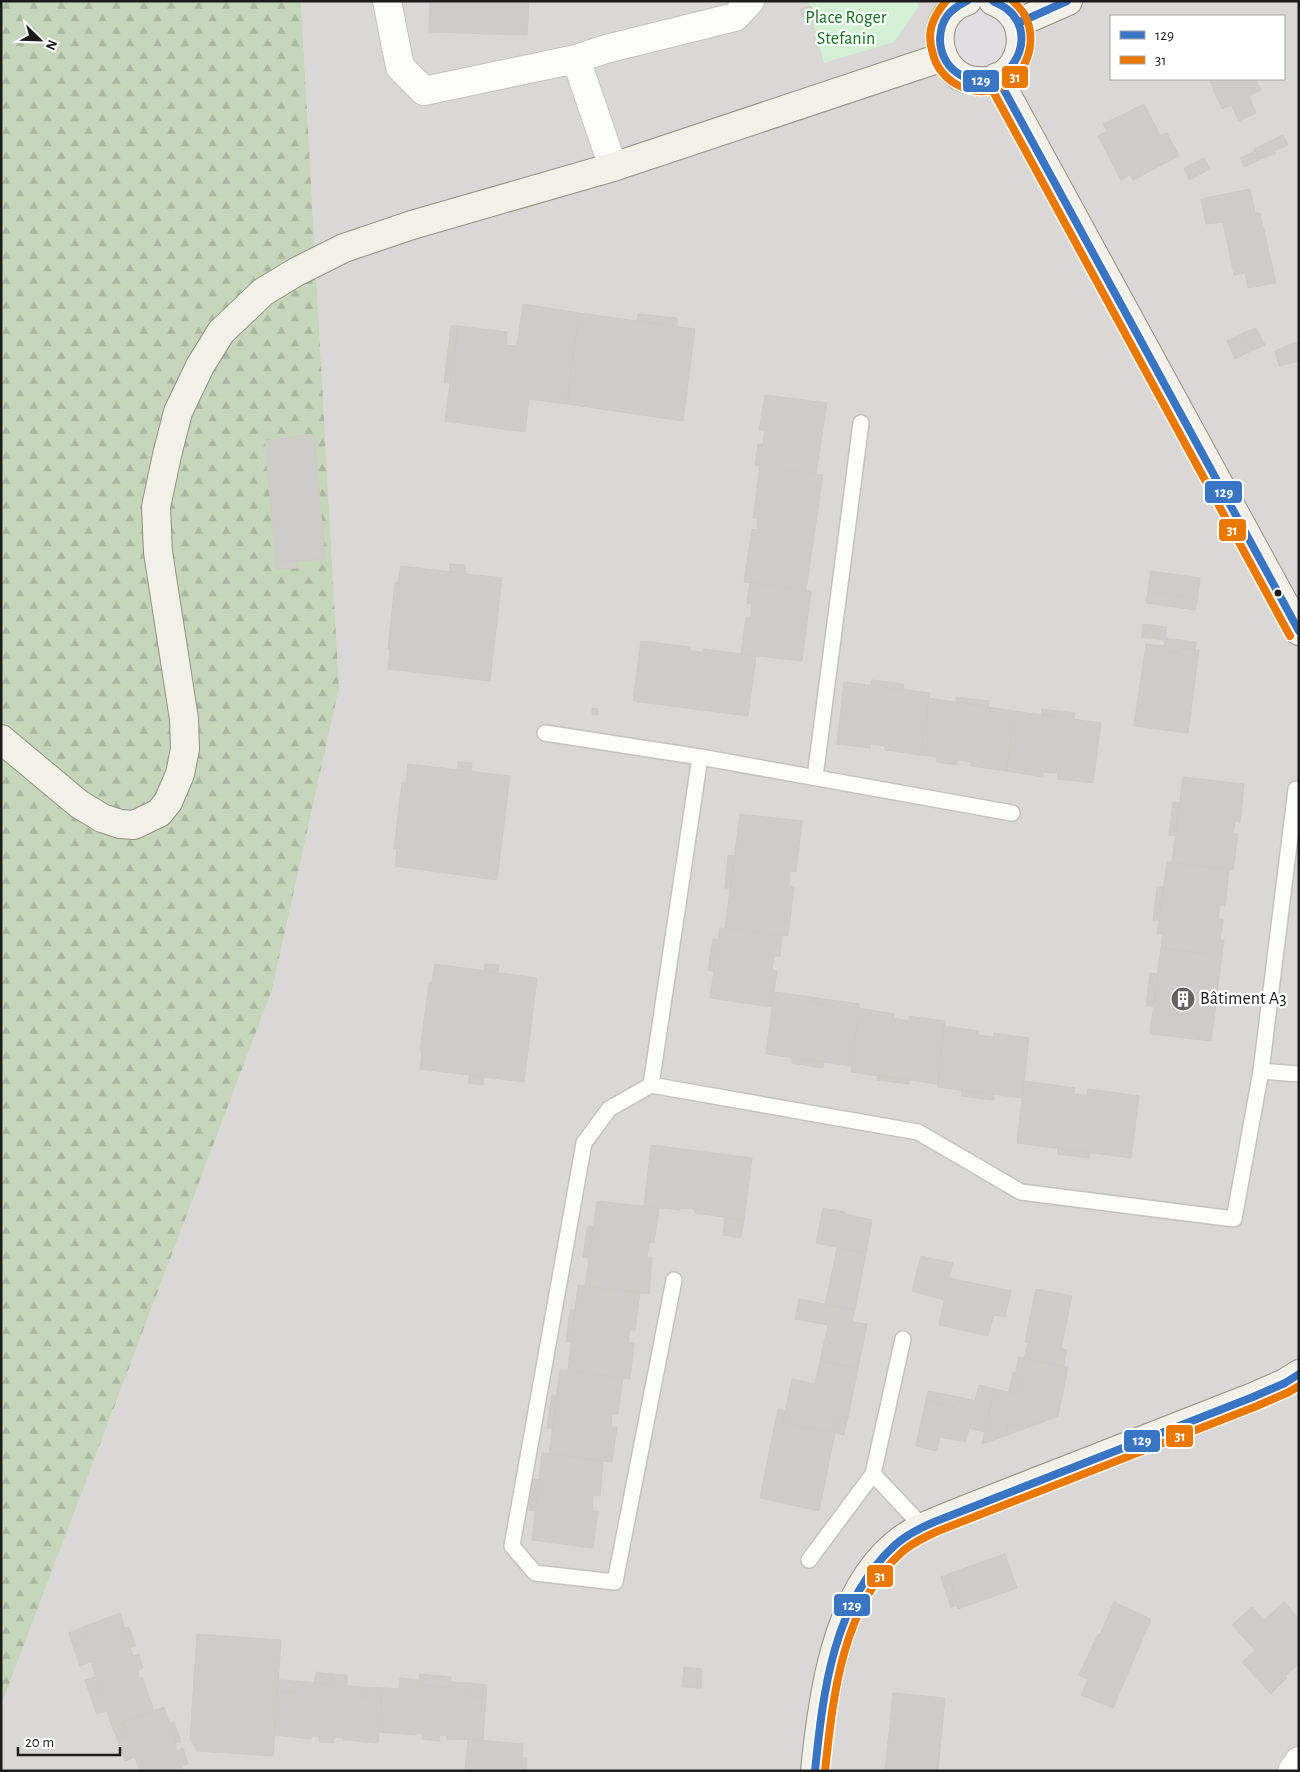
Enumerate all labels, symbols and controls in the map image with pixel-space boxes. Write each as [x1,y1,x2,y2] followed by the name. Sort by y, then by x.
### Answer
[805,9,887,48] park label: Place Roger Stefanin
[15,15,65,65] north arrow
[1110,15,1285,80] legend
[1155,28,1174,43] text: 129
[43,37,59,52] text: N
[1155,53,1166,68] text: 31
[1001,65,1029,89] line badge: 31
[962,69,1000,93] line badge: 129
[1009,71,1021,85] text: 31
[972,74,990,88] text: 129
[1204,480,1243,504] line badge: 129
[1215,486,1233,500] text: 129
[1218,518,1247,542] line badge: 31
[1226,524,1238,538] text: 31
[1273,588,1283,598] unlabelled marker
[1170,986,1196,1012] building icon: Bâtiment A3
[1200,990,1287,1008] place label: Bâtiment A3
[1165,1424,1194,1448] line badge: 31
[1123,1429,1161,1453] line badge: 129
[1174,1430,1186,1444] text: 31
[1133,1434,1151,1448] text: 129
[866,1564,894,1588] line badge: 31
[874,1570,886,1584] text: 31
[833,1593,871,1617] line badge: 129
[843,1599,861,1613] text: 129
[18,1724,120,1756] scale bar
[25,1735,54,1750] text: 20 m

